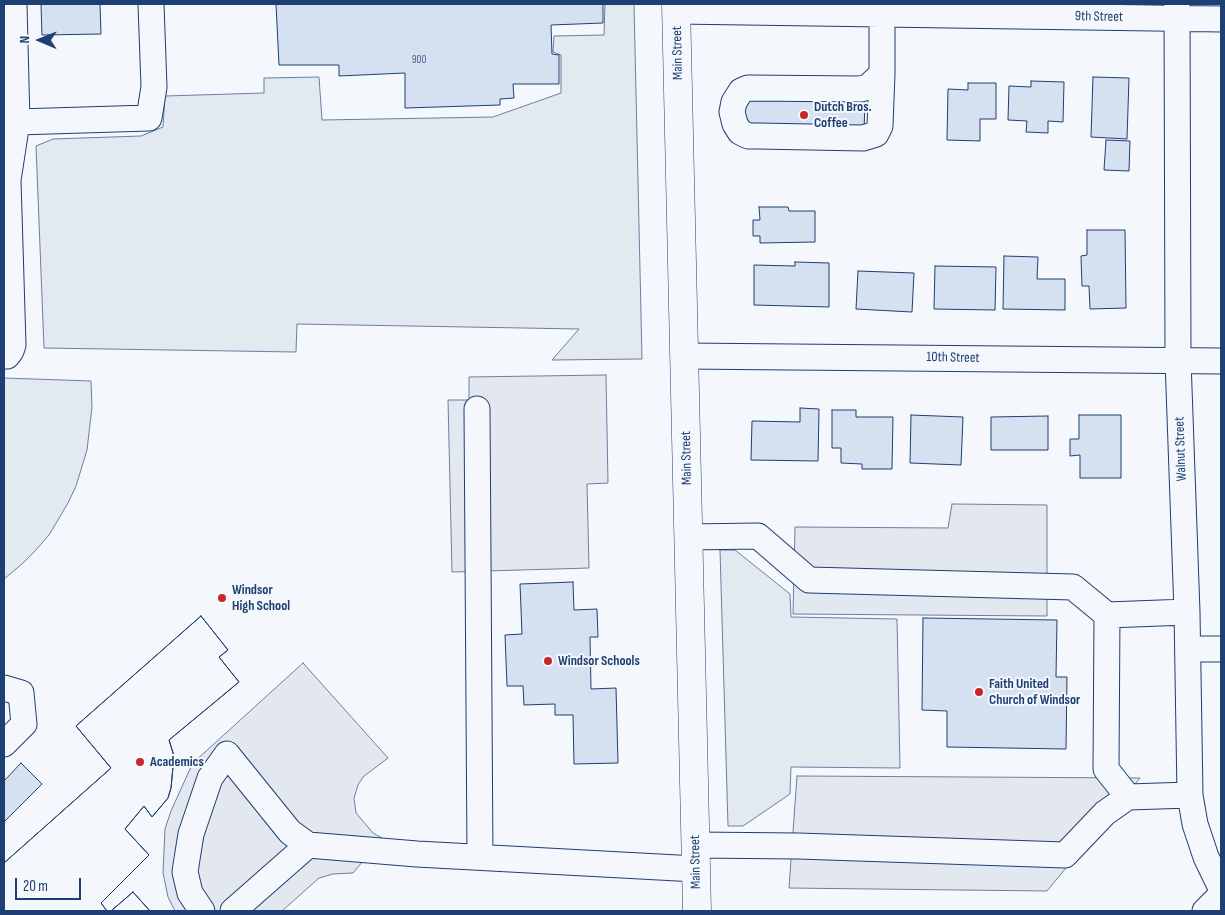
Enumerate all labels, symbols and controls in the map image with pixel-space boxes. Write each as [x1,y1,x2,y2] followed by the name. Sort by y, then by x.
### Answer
[1075,8,1123,26] street label: 9th Street
[15,15,65,65] north arrow
[669,26,687,80] street label: Main Street
[16,36,33,44] text: N
[412,53,426,67] house number: 900
[814,99,872,132] place label: Dutch Bros. Coffee
[798,109,810,121] marker: Dutch Bros. Coffee
[926,349,980,367] street label: 10th Street
[1171,416,1191,482] street label: Walnut Street
[678,431,696,485] street label: Main Street
[232,582,290,614] place label: Windsor High School
[216,592,228,604] marker: Windsor High School
[558,653,640,669] place label: Windsor Schools
[542,655,554,667] marker: Windsor Schools
[989,676,1080,709] place label: Faith United Church of Windsor
[973,686,985,698] marker: Faith United Church of Windsor
[150,754,204,770] place label: Academics
[134,756,146,768] marker: Academics
[687,835,705,889] street label: Main Street
[18,868,84,900] scale bar
[23,877,48,896] text: 20 m

